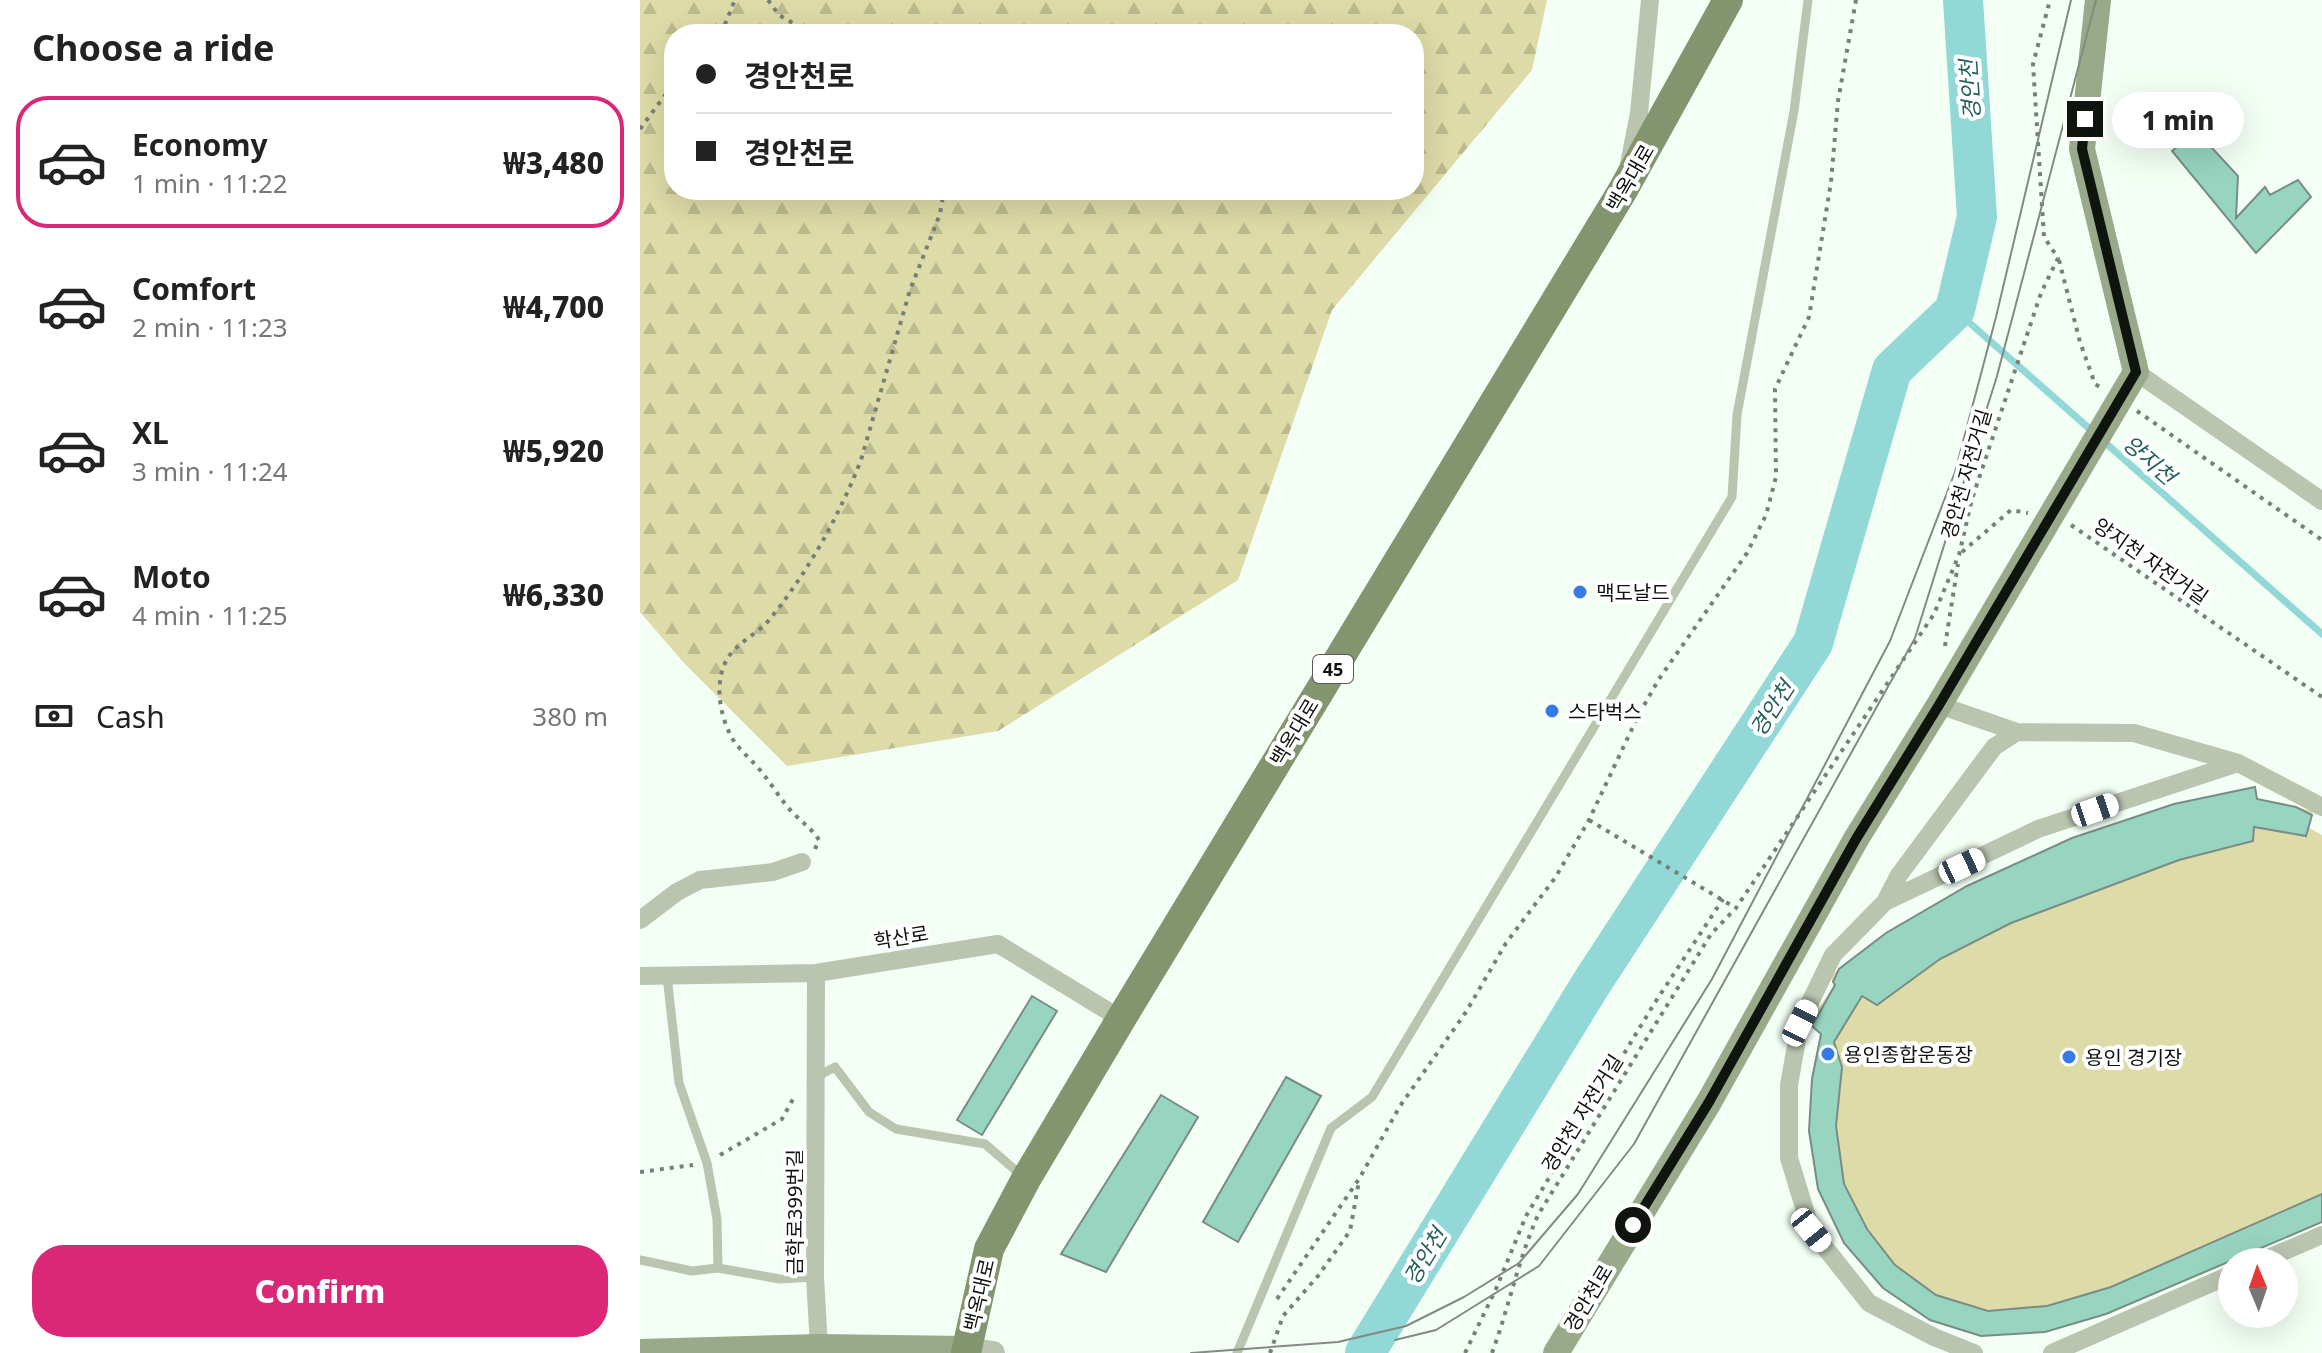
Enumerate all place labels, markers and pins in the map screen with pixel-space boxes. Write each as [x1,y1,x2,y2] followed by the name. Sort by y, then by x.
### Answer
[1596,579,1670,606] place label: 맥도날드
[1571,583,1589,601] marker: 맥도날드
[1568,698,1642,725] place label: 스타벅스
[1543,702,1561,720] marker: 스타벅스
[1844,1041,1973,1068] place label: 용인종합운동장
[2085,1044,2182,1071] place label: 용인 경기장
[1819,1045,1837,1063] marker: 용인종합운동장
[2060,1048,2078,1066] marker: 용인 경기장

